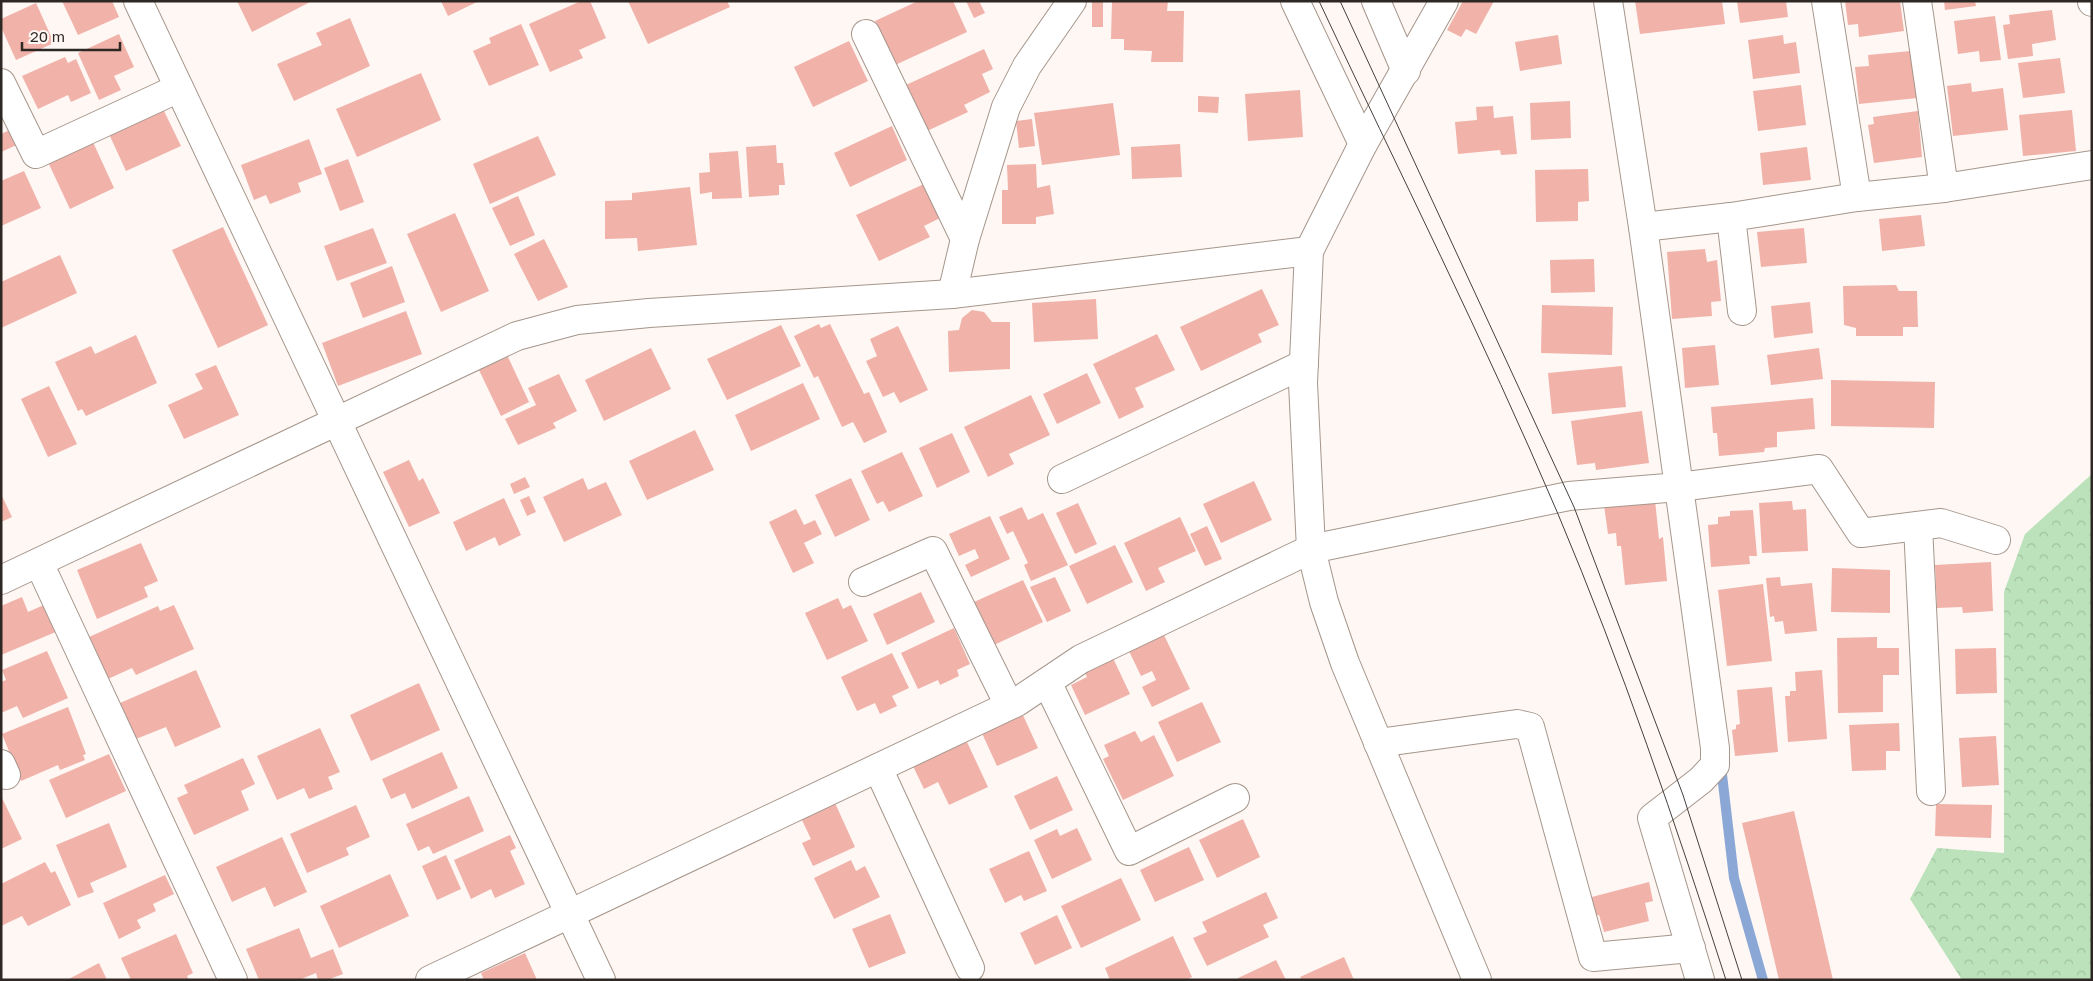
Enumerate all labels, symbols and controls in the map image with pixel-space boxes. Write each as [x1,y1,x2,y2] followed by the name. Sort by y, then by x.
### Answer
[22,20,120,52] scale bar
[30,27,65,45] text: 20 m

